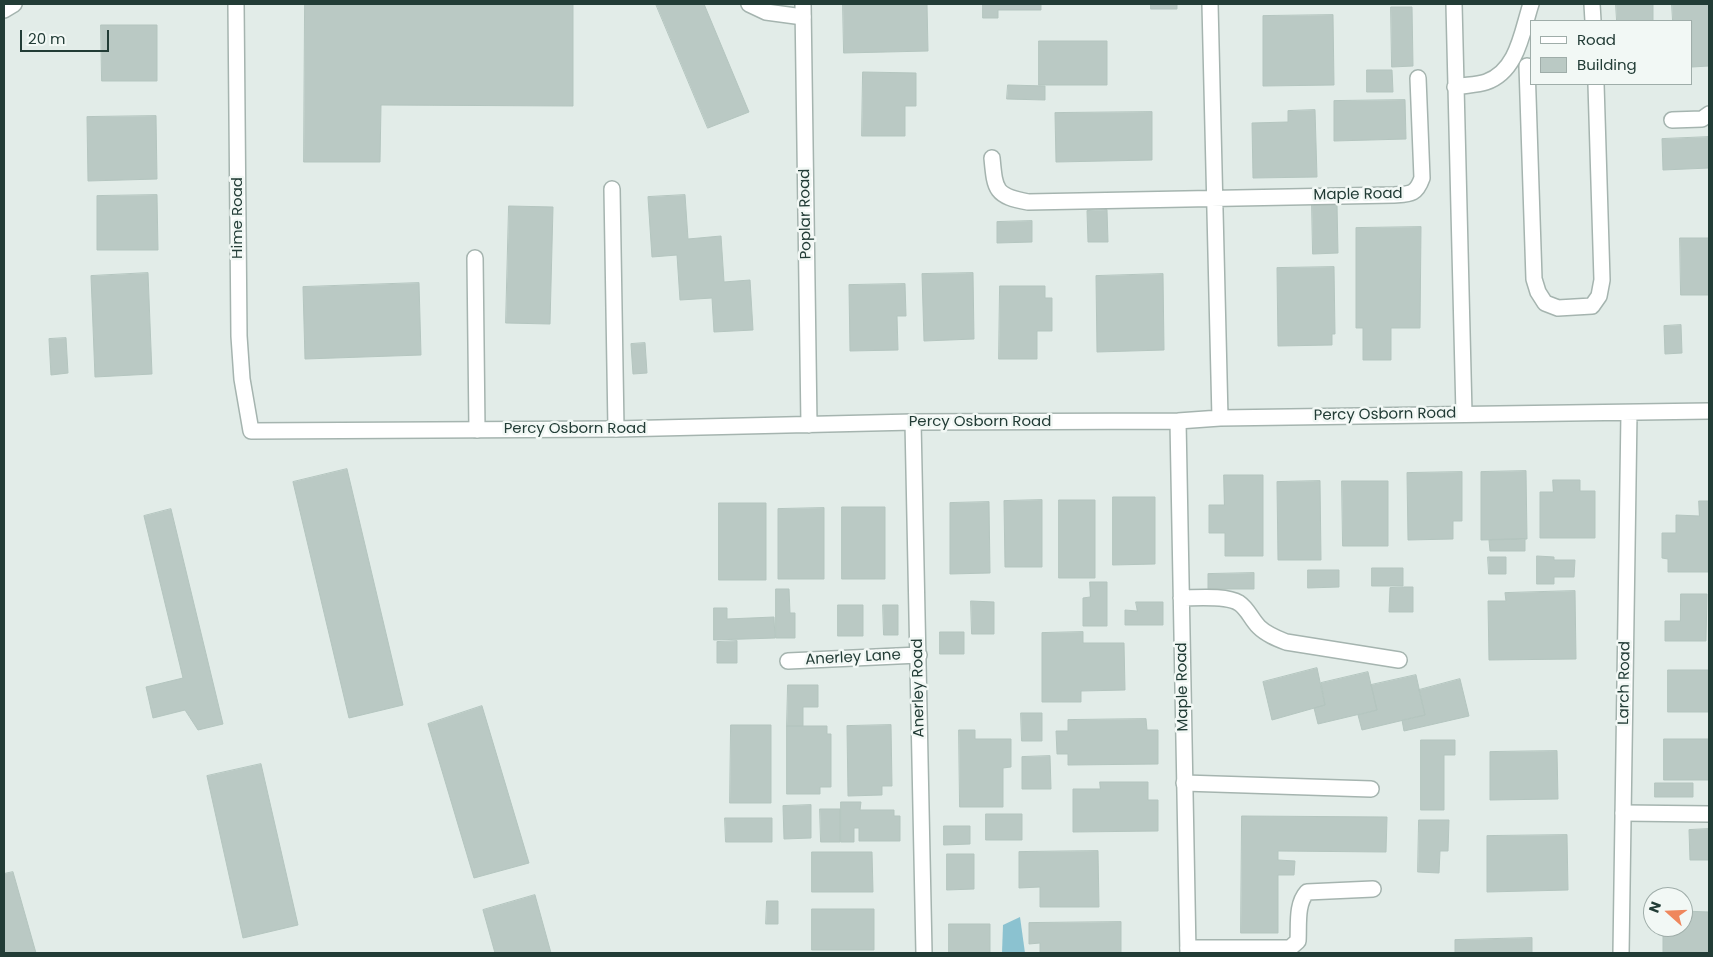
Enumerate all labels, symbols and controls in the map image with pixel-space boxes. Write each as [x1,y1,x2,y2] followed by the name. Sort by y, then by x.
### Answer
[22,20,111,52] scale bar
[1530,20,1693,85] legend
[28,28,66,49] text: 20 m
[1577,29,1616,50] text: Road
[1577,54,1637,75] text: Building
[796,168,816,260] street label: Poplar Road
[229,177,247,259] street label: Hime Road
[1313,185,1403,205] street label: Maple Road
[1314,405,1456,425] street label: Percy Osborn Road
[909,413,1051,431] street label: Percy Osborn Road
[504,420,646,438] street label: Percy Osborn Road
[909,638,929,738] street label: Anerley Road
[1615,641,1635,725] street label: Larch Road
[1173,642,1193,732] street label: Maple Road
[805,647,901,669] street label: Anerley Lane
[1643,887,1693,937] north arrow
[1644,899,1666,916] text: N

